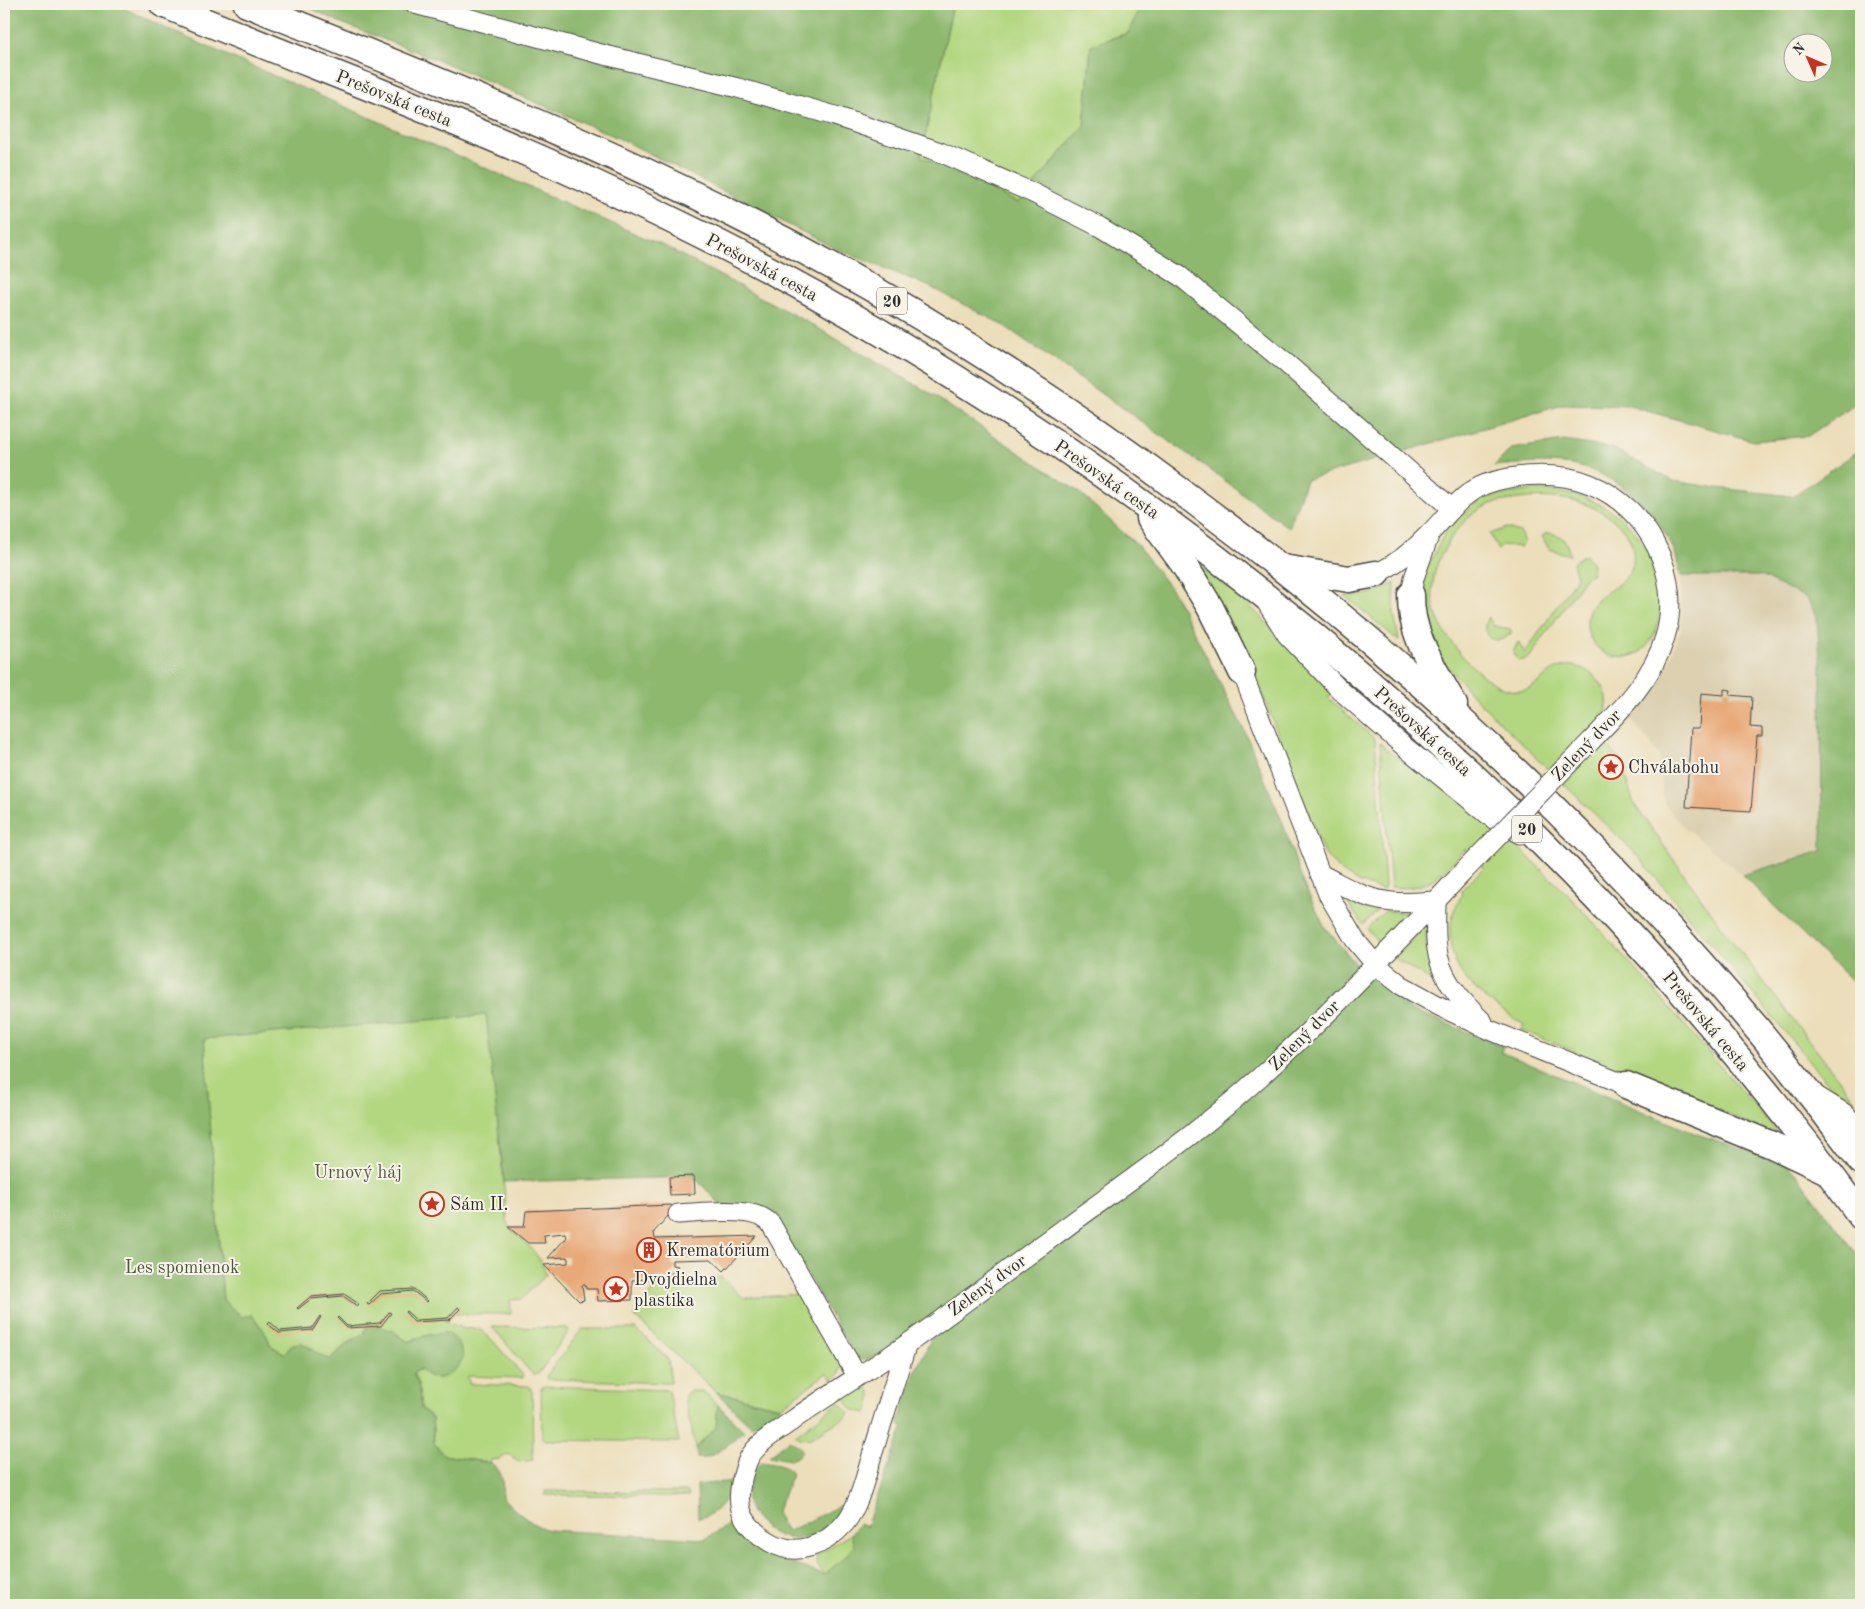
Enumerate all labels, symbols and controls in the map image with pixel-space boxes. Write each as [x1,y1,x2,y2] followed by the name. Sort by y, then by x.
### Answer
[1782,32,1832,82] north arrow
[1791,41,1808,58] text: N
[333,67,454,130] street label: Prešovská cesta
[703,231,820,305] street label: Prešovská cesta
[877,288,907,314] road number: 20
[1051,437,1162,523] street label: Prešovská cesta
[1370,684,1474,780] street label: Prešovská cesta
[1548,706,1626,785] street label: Zelený dvor
[1598,754,1624,780] place icon: Chválabohu
[1628,759,1719,777] place label: Chválabohu
[1512,816,1542,842] road number: 20
[1659,968,1752,1075] street label: Prešovská cesta
[1266,996,1344,1075] street label: Zelený dvor
[314,1164,402,1182] park label: Urnový háj
[419,1191,445,1217] place icon: Sám II.
[450,1196,509,1214] place label: Sám II.
[636,1237,662,1263] building icon: Krematórium
[666,1242,770,1260] place label: Krematórium
[945,1251,1031,1320] street label: Zelený dvor
[125,1259,239,1277] park label: Les spomienok
[634,1271,718,1310] place label: Dvojdielna plastika
[603,1276,629,1302] place icon: Dvojdielna plastika

